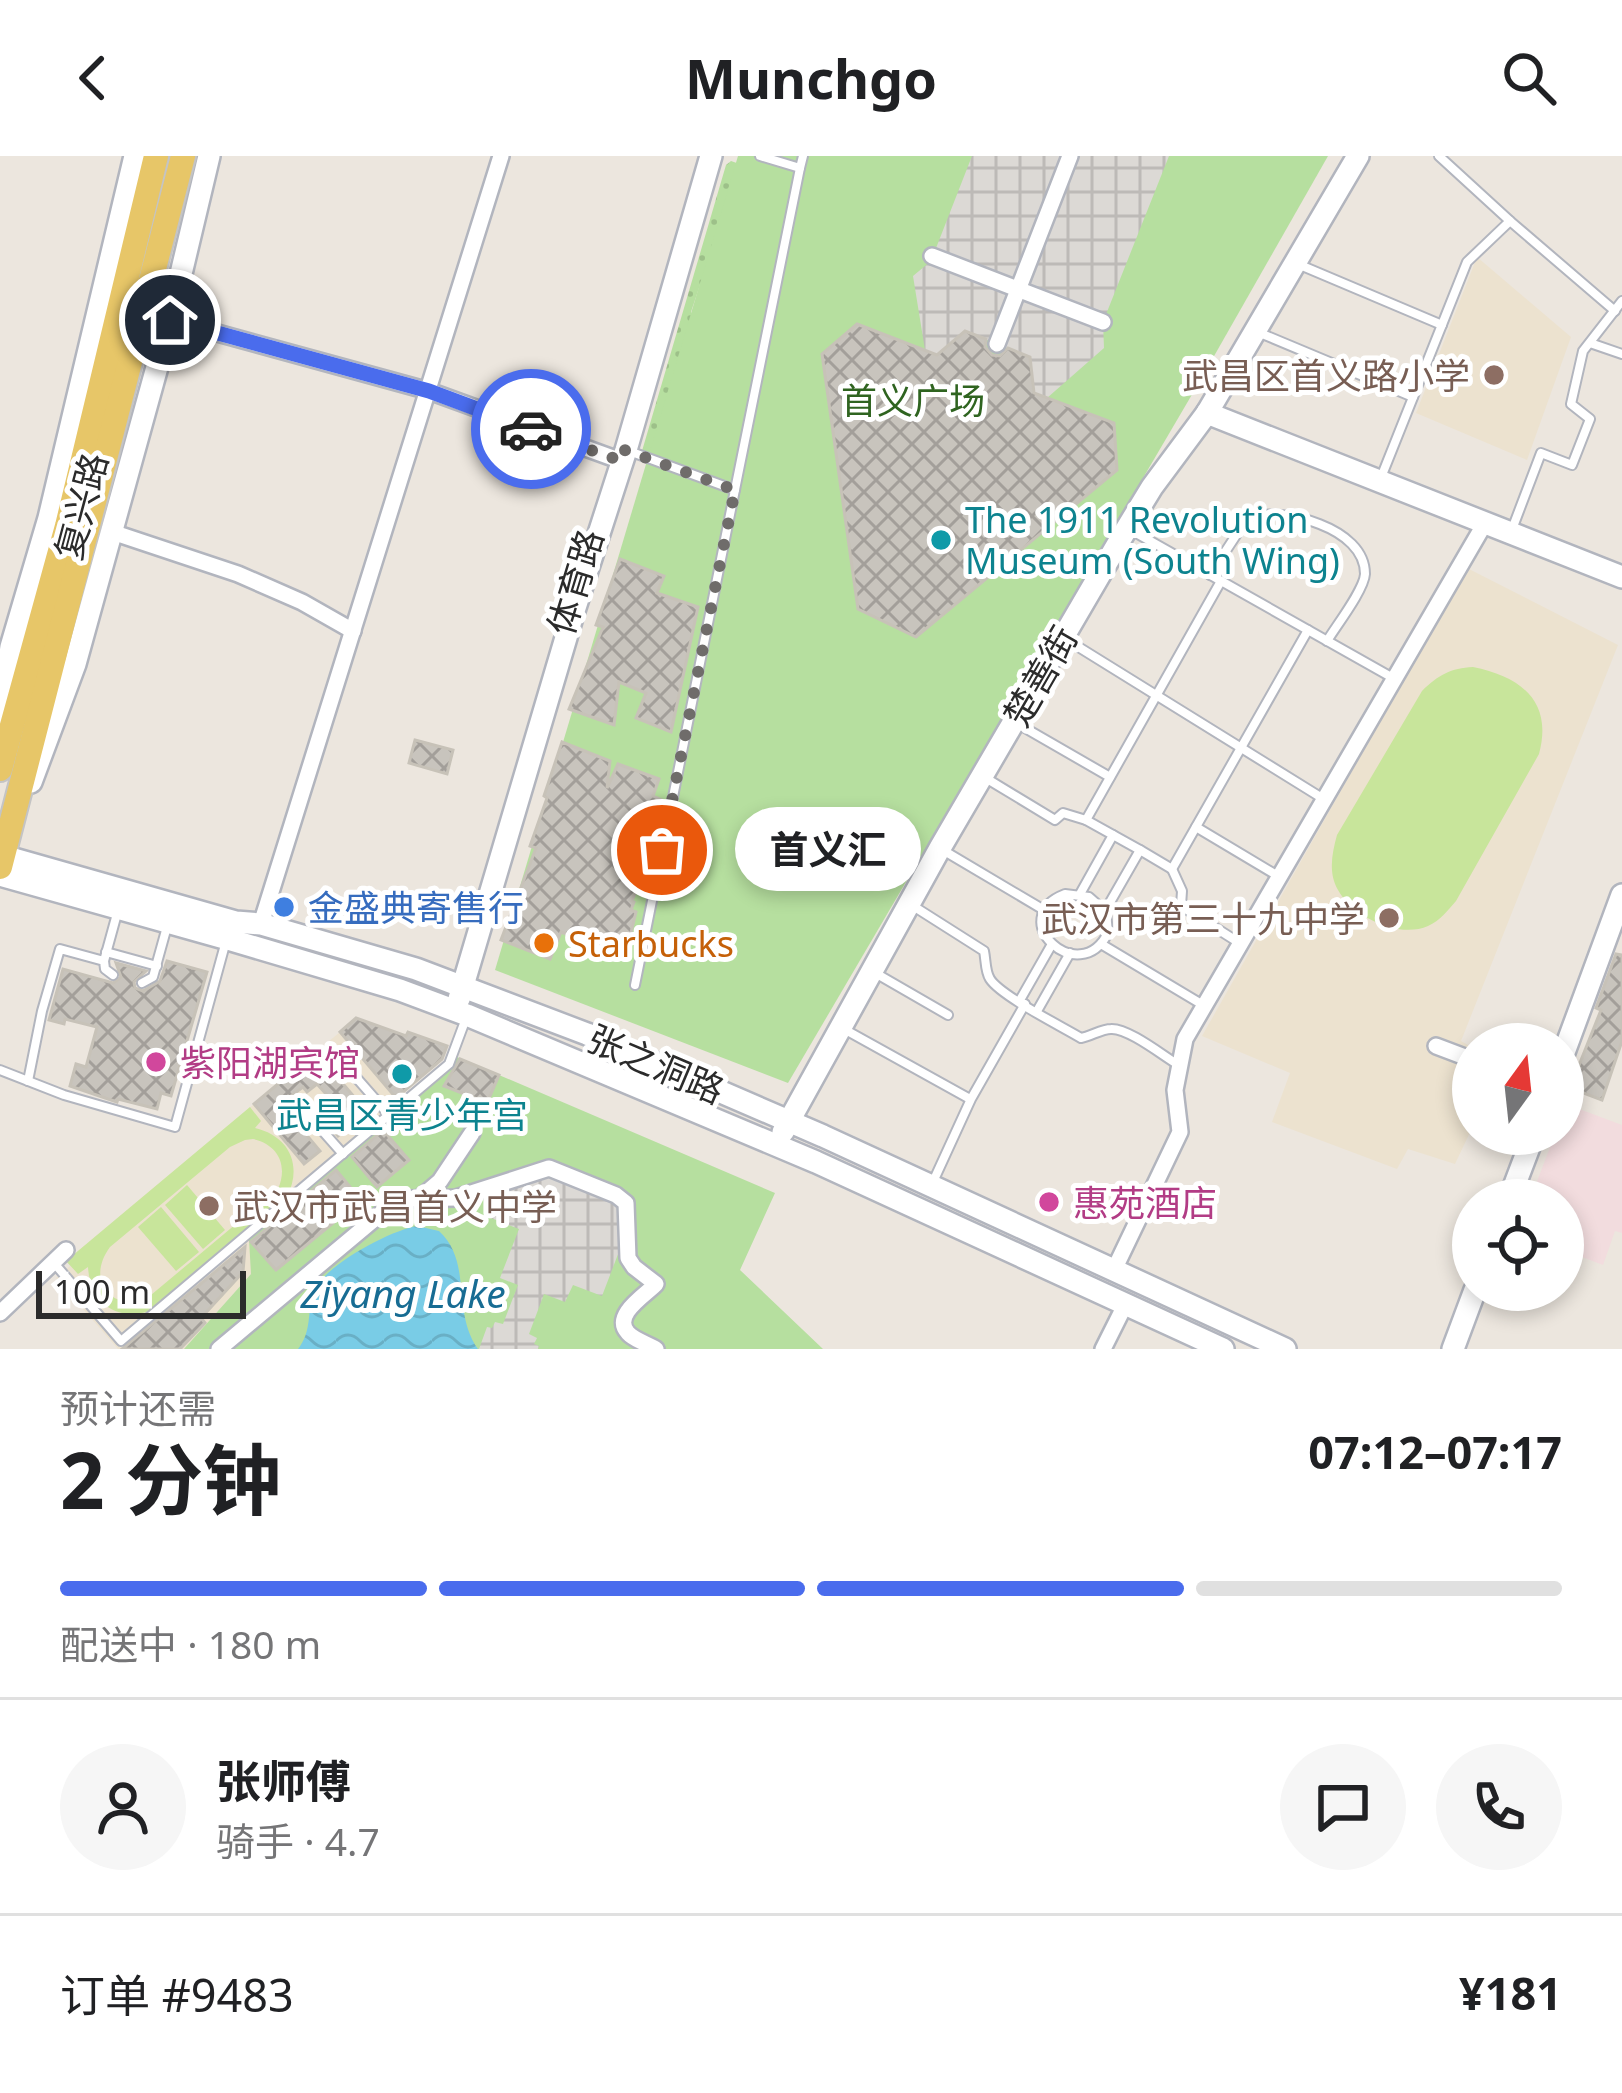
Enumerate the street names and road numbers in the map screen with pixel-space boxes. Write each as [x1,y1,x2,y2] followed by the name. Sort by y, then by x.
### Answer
[43,447,119,565] street label: 复兴路
[536,523,614,641] street label: 体育路
[992,617,1088,735] street label: 楚善街
[580,1013,732,1115] street label: 张之洞路

